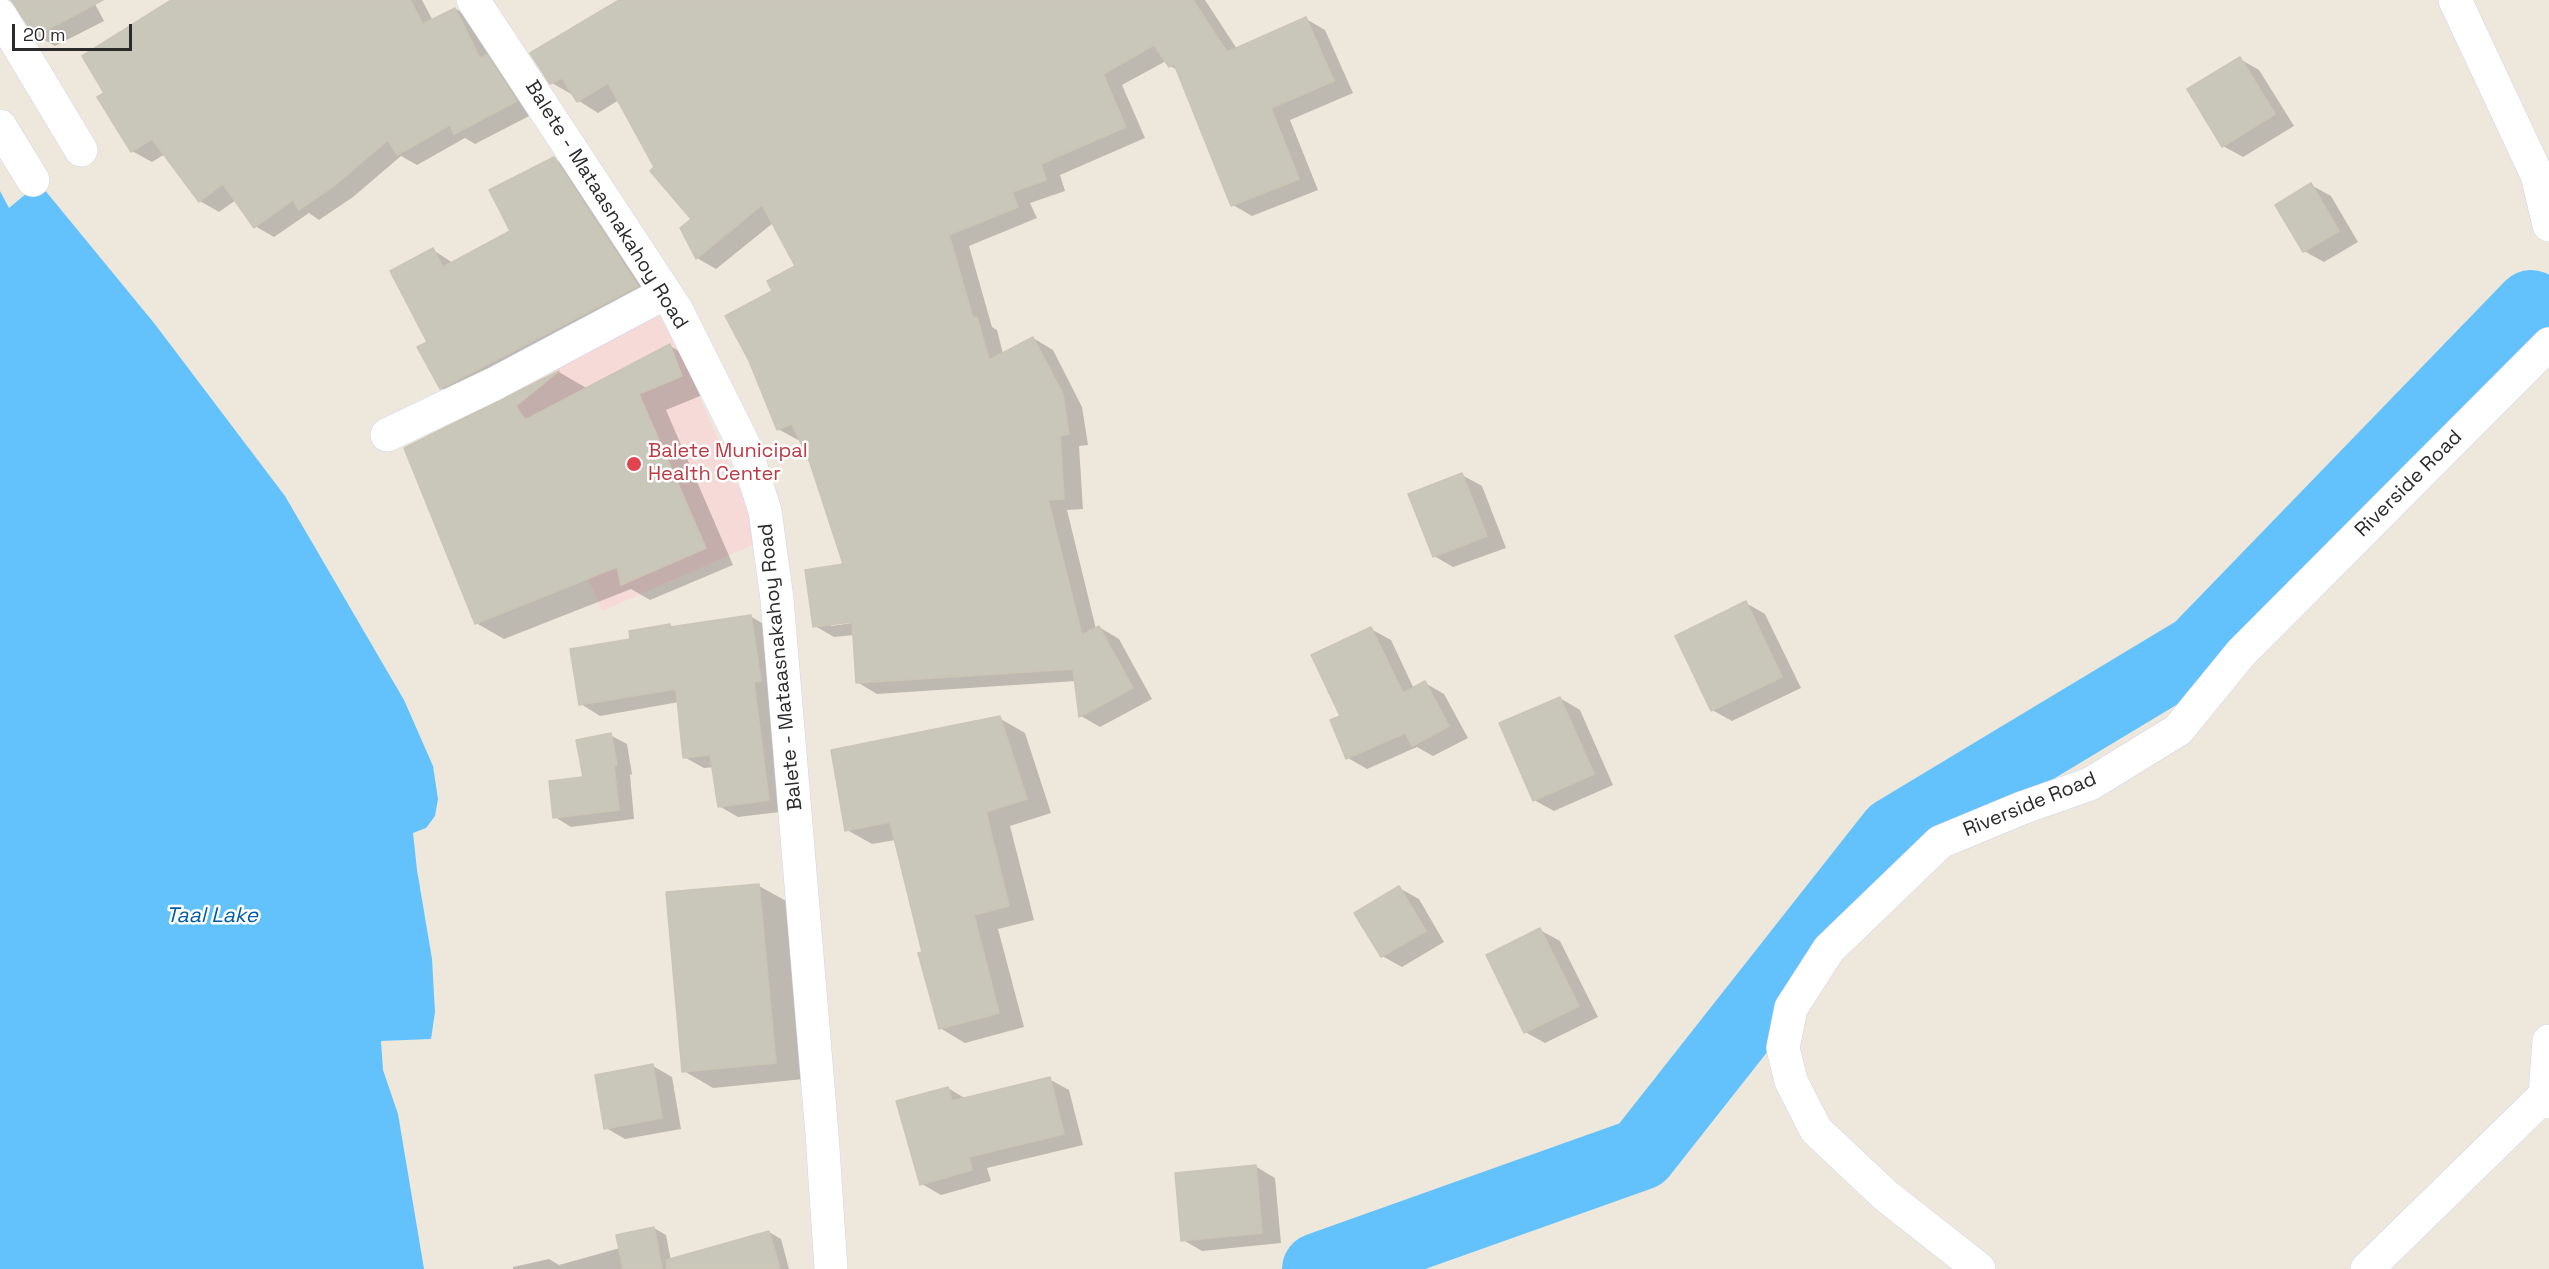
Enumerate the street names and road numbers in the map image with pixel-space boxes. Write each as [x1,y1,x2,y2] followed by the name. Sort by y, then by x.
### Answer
[519,76,693,334] street label: Balete - Mataasnakahoy Road
[2350,425,2468,543] street label: Riverside Road
[754,522,808,812] street label: Balete - Mataasnakahoy Road
[1960,767,2100,843] street label: Riverside Road

